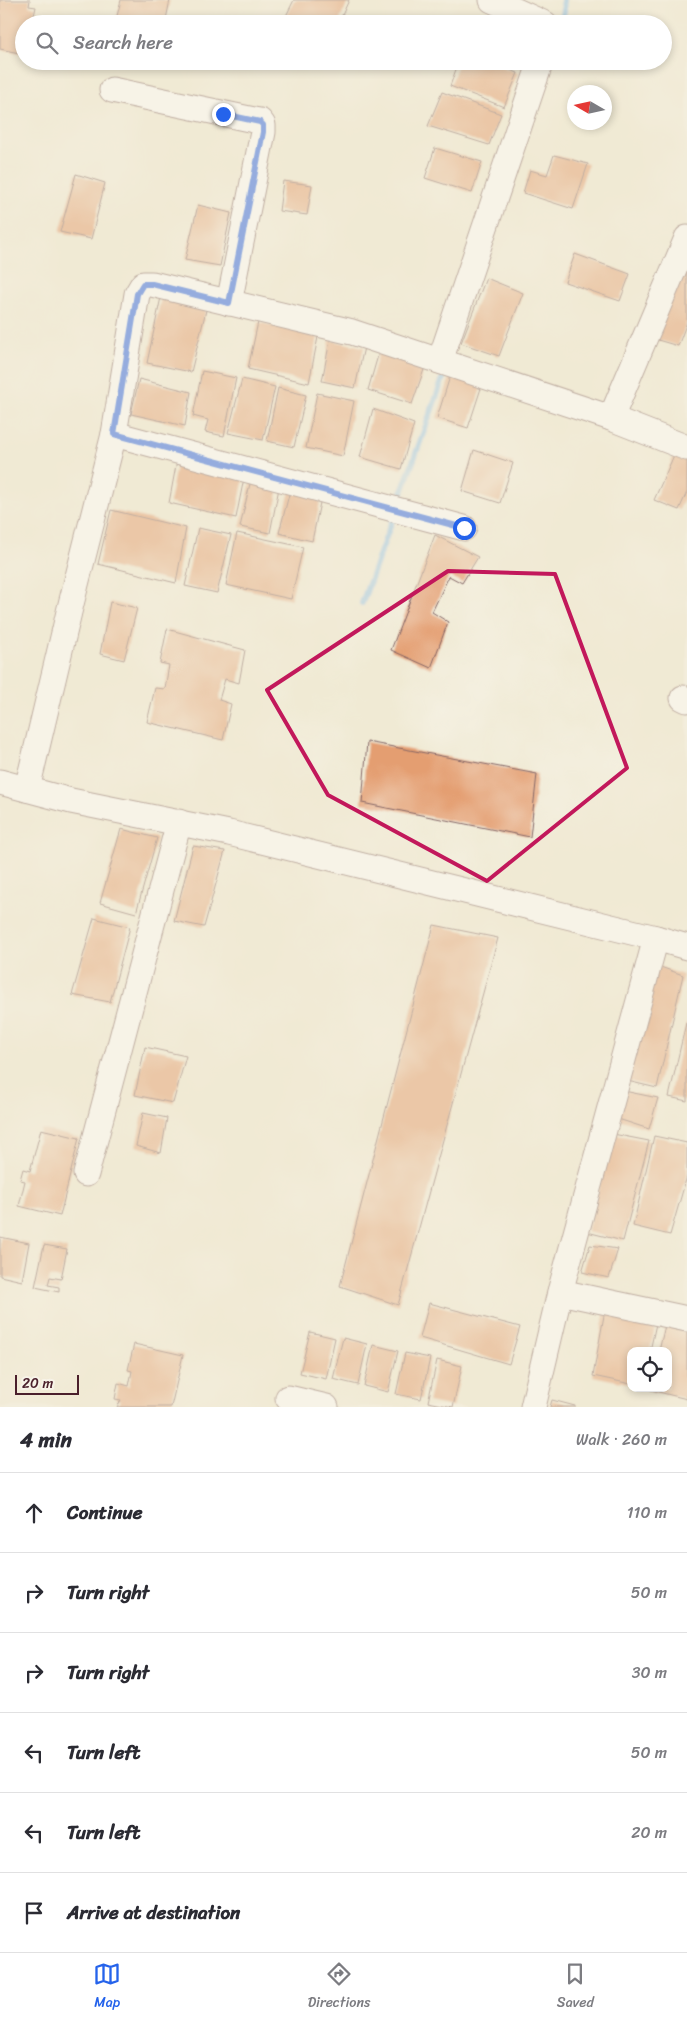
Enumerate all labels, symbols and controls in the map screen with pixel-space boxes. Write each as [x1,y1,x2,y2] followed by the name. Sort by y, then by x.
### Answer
[15,15,672,70] search box
[73,26,173,59] text: Search here
[33,29,61,57] icon: search
[567,85,612,130] north arrow
[212,103,235,126] route end
[453,517,476,540] route start
[627,1347,672,1392] map controls
[627,1347,672,1392] button: locate
[22,1371,53,1396] text: 20 m
[15,1372,79,1395] scale bar
[20,1421,72,1459] text: 4 min
[576,1425,667,1454] text: Walk · 260 m
[67,1496,143,1529] text: Continue
[627,1498,667,1527] text: 110 m
[20,1499,48,1527] icon: ahead
[67,1576,149,1609] text: Turn right
[631,1578,667,1607] text: 50 m
[20,1579,48,1607] icon: right
[67,1656,149,1689] text: Turn right
[632,1658,667,1687] text: 30 m
[20,1659,48,1687] icon: right
[67,1736,140,1769] text: Turn left
[631,1738,667,1767] text: 50 m
[20,1739,48,1767] icon: left
[67,1816,140,1849] text: Turn left
[631,1818,667,1847] text: 20 m
[20,1819,48,1847] icon: left
[67,1896,240,1929] text: Arrive at destination
[20,1899,48,1927] icon: arrive
[93,1960,121,2015] tab: Map
[308,1960,370,2015] tab: Directions
[557,1960,594,2015] tab: Saved

